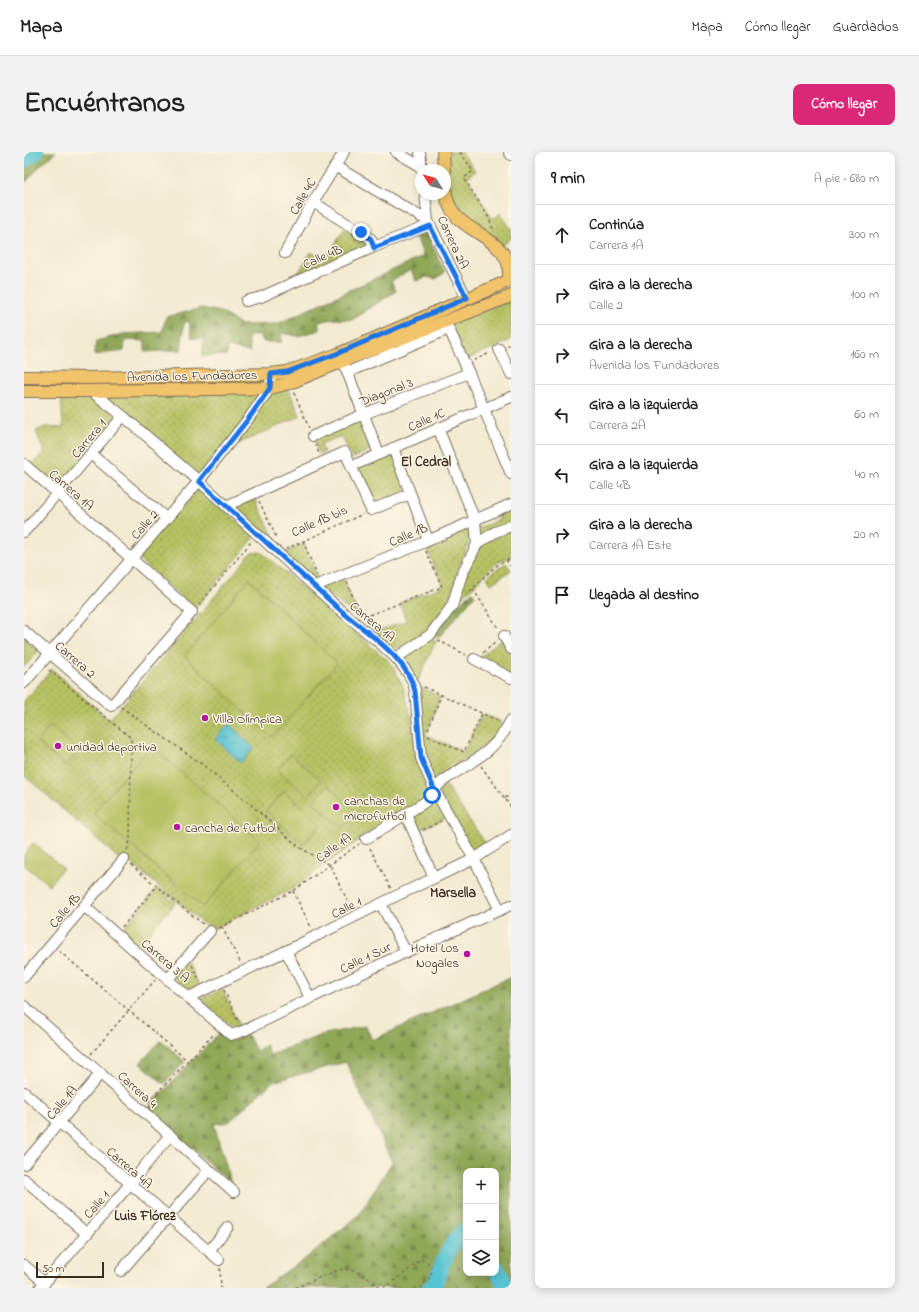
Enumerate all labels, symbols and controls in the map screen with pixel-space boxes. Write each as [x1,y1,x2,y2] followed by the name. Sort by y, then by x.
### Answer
[20,14,62,41] text: Mapa
[692,17,723,38] text: Mapa
[745,17,811,38] text: Cómo llegar
[833,17,899,38] text: Guardados
[24,84,185,125] text: Encuéntranos
[793,84,895,125] button: Cómo llegar
[415,164,451,200] north arrow
[551,166,585,191] text: 9 min
[814,169,879,188] text: A pie · 680 m
[285,175,322,219] street label: Calle 4C
[432,213,473,272] street label: Carrera 2A
[589,214,644,236] text: Continúa
[352,223,370,241] route end
[551,224,573,246] icon: ahead
[849,225,879,244] text: 300 m
[589,236,643,255] text: Carrera 1A
[300,240,346,275] street label: Calle 4B
[589,274,692,296] text: Gira a la derecha
[551,284,573,306] icon: right
[850,285,879,304] text: 100 m
[589,296,623,315] text: Calle 2
[589,334,692,356] text: Gira a la derecha
[551,344,573,366] icon: right
[850,345,879,364] text: 160 m
[589,356,720,375] text: Avenida los Fundadores
[127,366,258,387] street label: Avenida los Fundadores
[356,374,416,413] street label: Diagonal 3
[589,394,698,416] text: Gira a la izquierda
[405,404,448,437] street label: Calle 1C
[551,404,573,426] icon: left
[854,405,879,424] text: 60 m
[67,415,111,463] street label: Carrera 1
[589,416,646,435] text: Carrera 2A
[401,452,452,473] district label: El Cedral
[589,454,698,476] text: Gira a la izquierda
[551,464,573,486] icon: left
[44,465,98,515] street label: Carrera 1A
[855,465,879,484] text: 40 m
[589,476,631,495] text: Calle 4B
[289,500,351,542] street label: Calle 1B bis
[127,505,164,544] street label: Calle 2
[589,514,692,536] text: Gira a la derecha
[386,519,431,552] street label: Calle 1B
[551,524,573,546] icon: right
[854,525,879,544] text: 20 m
[589,536,671,555] text: Carrera 1A Este
[551,584,573,606] icon: arrive
[589,584,699,606] text: Llegada al destino
[345,597,399,647] street label: Carrera 1A
[50,637,100,684] street label: Carrera 2
[212,710,282,729] place label: Villa Olímpica
[200,713,210,723] marker: Villa Olímpica
[66,738,157,757] place label: unidad deportiva
[53,741,63,751] marker: unidad deportiva
[423,786,441,804] route start
[344,792,406,826] place label: canchas de microfutbol
[331,802,341,812] marker: canchas de microfutbol
[185,819,276,838] place label: cancha de futbol
[172,822,182,832] marker: cancha de futbol
[312,829,356,868] street label: Calle 1A
[430,883,476,904] district label: Marsella
[45,889,86,933] street label: Calle 1B
[328,893,365,924] street label: Calle 1
[137,935,194,988] street label: Carrera 3 A
[337,937,395,979] street label: Calle 1 Sur
[411,939,459,974] place label: Hotel Los Nogales
[462,949,472,959] marker: Hotel Los Nogales
[113,1067,162,1114] street label: Carrera 4
[42,1082,82,1124] street label: Calle 1A
[102,1143,156,1194] street label: Carrera 4A
[463,1168,499,1276] map controls
[463,1168,499,1204] button: +
[80,1187,115,1223] street label: Calle 1
[463,1204,499,1240] button: −
[114,1206,177,1227] district label: Luis Flórez
[463,1240,499,1276] button: layers
[36,1260,104,1279] scale bar
[42,1261,64,1277] text: 50 m

